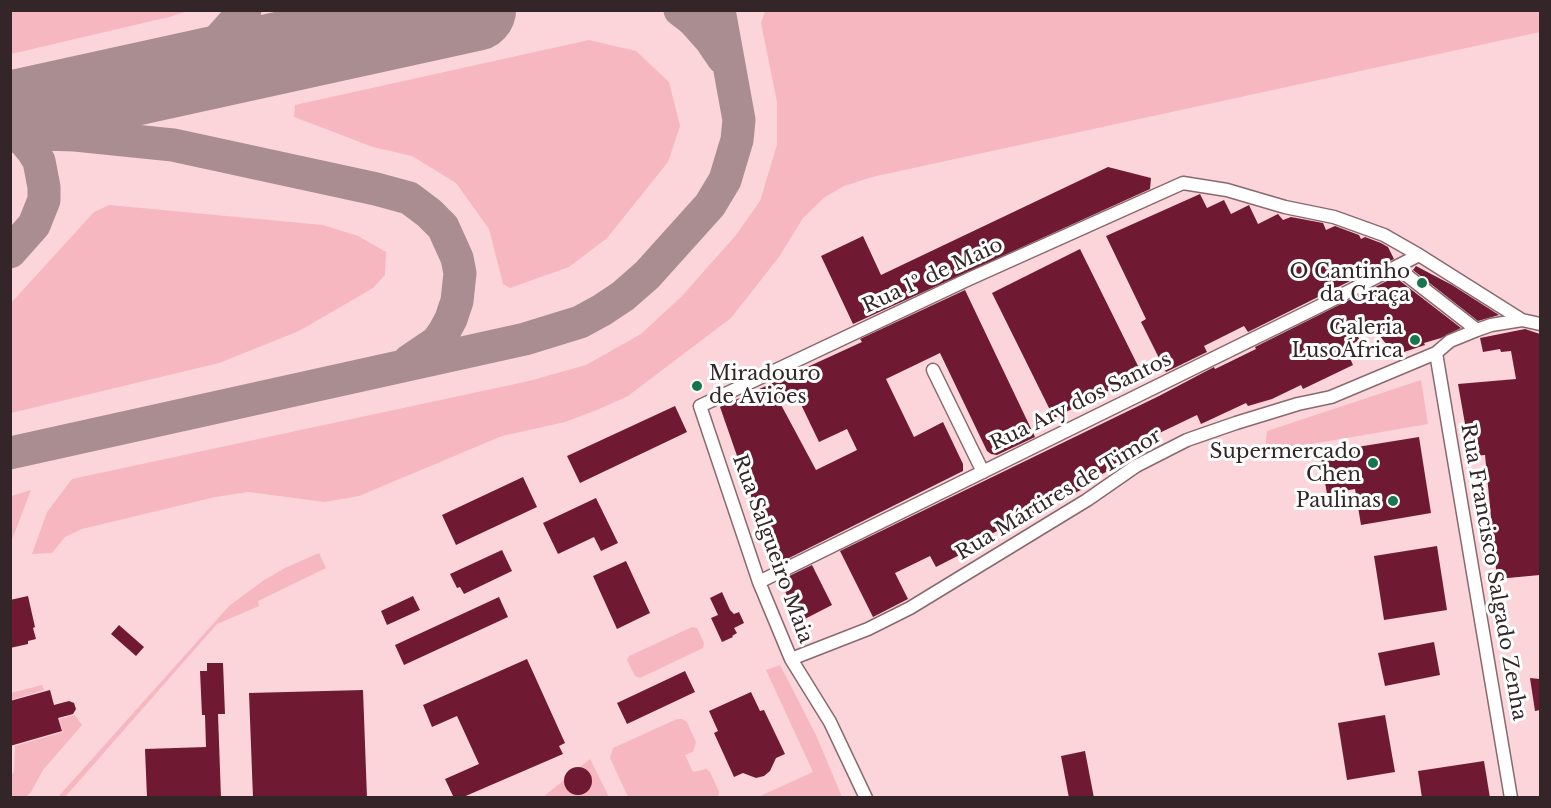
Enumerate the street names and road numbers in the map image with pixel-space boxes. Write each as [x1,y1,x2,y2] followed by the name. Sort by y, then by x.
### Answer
[859,233,1007,319] street label: Rua 1º de Maio
[987,348,1175,456] street label: Rua Ary dos Santos
[1455,422,1531,722] street label: Rua Francisco Salgado Zenha
[952,424,1166,566] street label: Rua Mártires de Timor
[727,451,817,647] street label: Rua Salgueiro Maia

